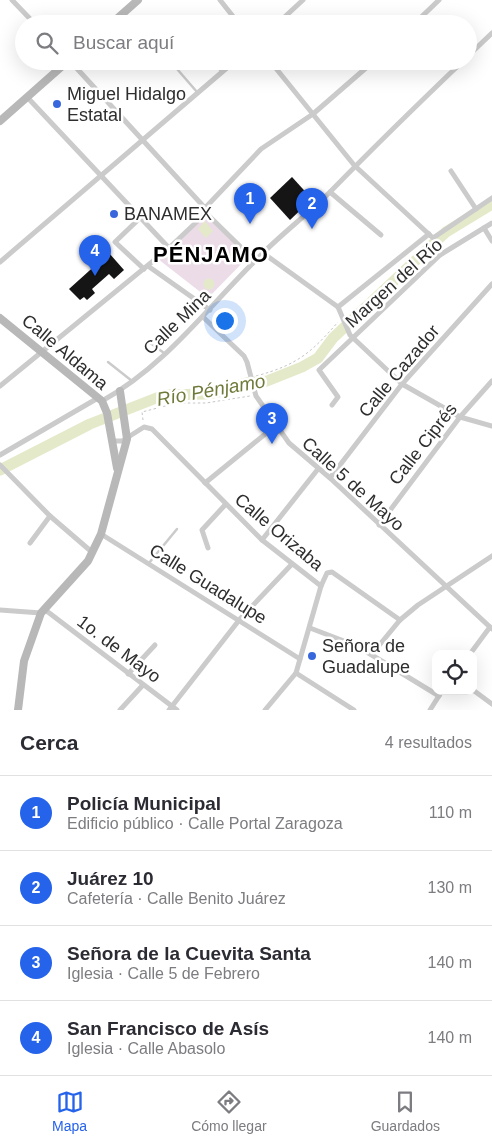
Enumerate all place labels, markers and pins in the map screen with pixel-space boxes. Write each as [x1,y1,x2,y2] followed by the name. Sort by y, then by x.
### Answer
[67,84,186,125] place label: Miguel Hidalgo Estatal
[51,98,63,110] marker: Miguel Hidalgo Estatal
[234,183,266,224] pin: 1
[296,188,328,229] pin: 2
[124,204,212,224] place label: BANAMEX
[108,208,120,220] marker: BANAMEX
[79,235,111,276] pin: 4
[256,403,288,444] pin: 3
[322,636,410,677] place label: Señora de Guadalupe
[306,650,318,662] marker: Señora de Guadalupe

